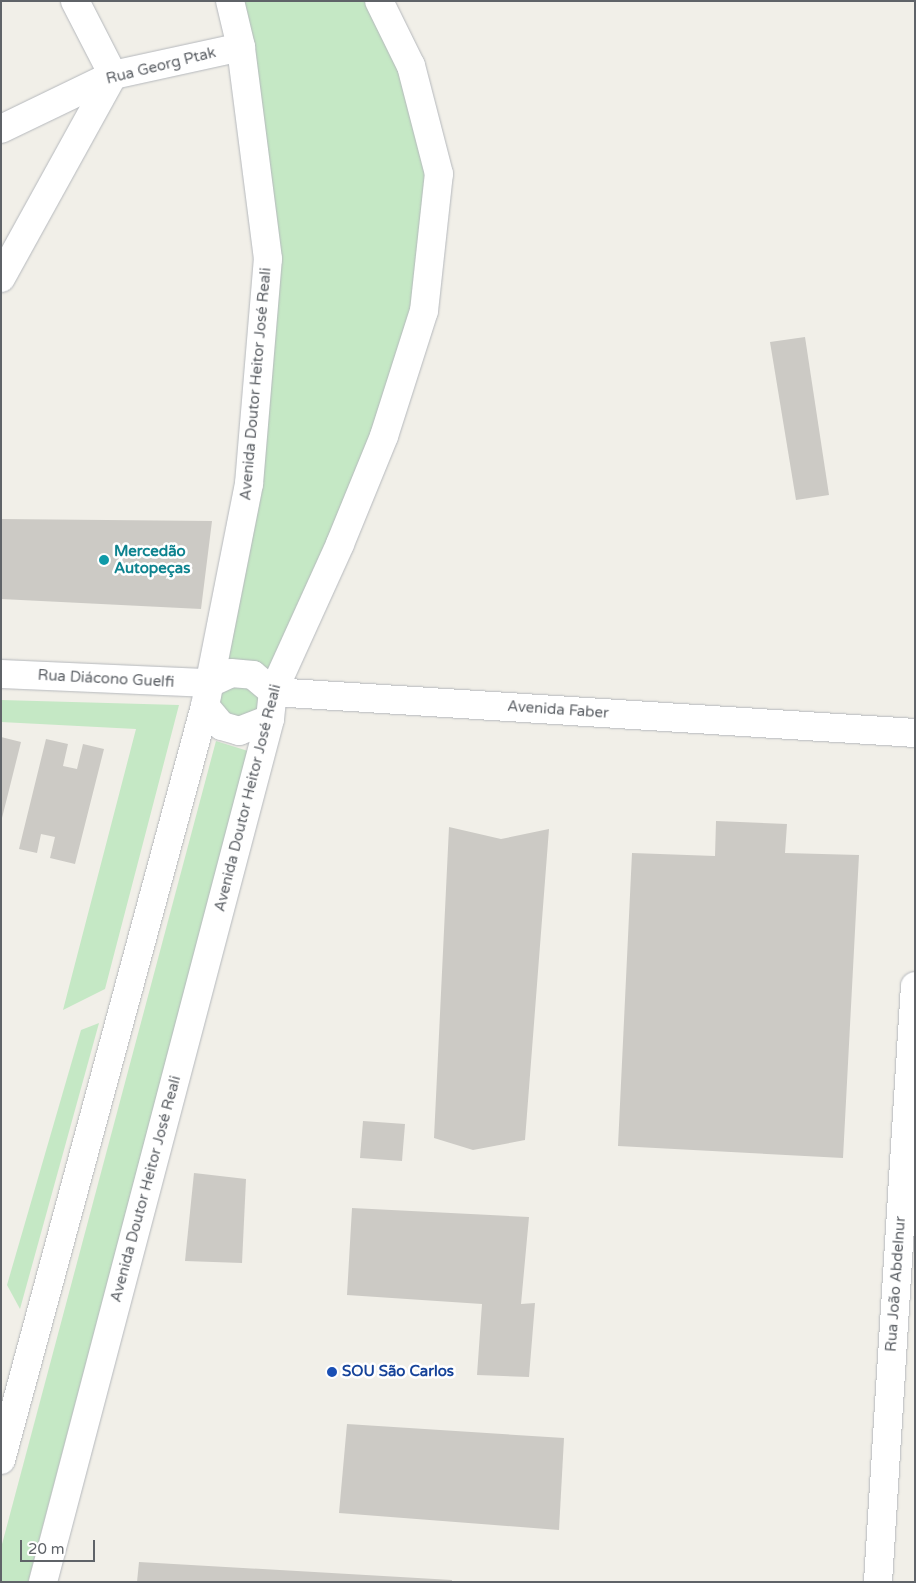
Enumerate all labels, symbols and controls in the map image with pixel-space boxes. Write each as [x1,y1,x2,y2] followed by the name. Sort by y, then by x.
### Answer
[104,44,218,88] street label: Rua Georg Ptak
[237,267,275,501] street label: Avenida Doutor Heitor José Reali
[114,542,190,577] place label: Mercedão Autopeças
[98,554,110,566] marker: Mercedão Autopeças
[37,666,175,692] street label: Rua Diácono Guelfi
[211,682,285,914] street label: Avenida Doutor Heitor José Reali
[507,697,609,723] street label: Avenida Faber
[107,1074,185,1304] street label: Avenida Doutor Heitor José Reali
[882,1216,910,1352] street label: Rua João Abdelnur
[342,1363,454,1381] place label: SOU São Carlos
[326,1366,338,1378] marker: SOU São Carlos
[22,1530,98,1562] scale bar
[28,1540,65,1558] text: 20 m

